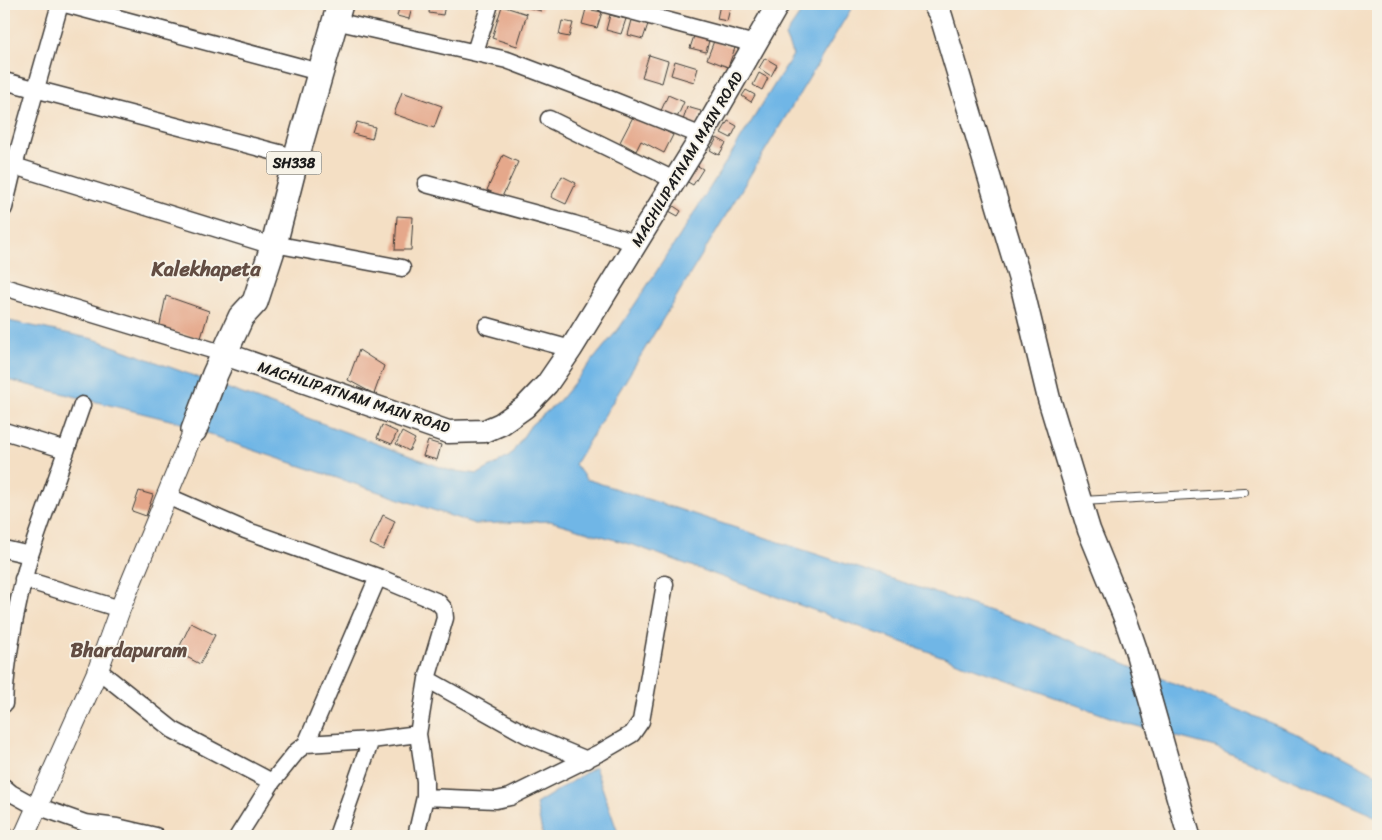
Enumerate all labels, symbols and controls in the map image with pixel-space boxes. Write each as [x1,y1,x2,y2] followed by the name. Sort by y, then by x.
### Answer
[624,66,750,252] street label: MACHILIPATNAM MAIN ROAD
[266,152,322,174] road number: SH338
[151,252,261,287] district label: Kalekhapeta
[254,354,454,440] street label: MACHILIPATNAM MAIN ROAD
[71,633,187,668] district label: Bhardapuram

